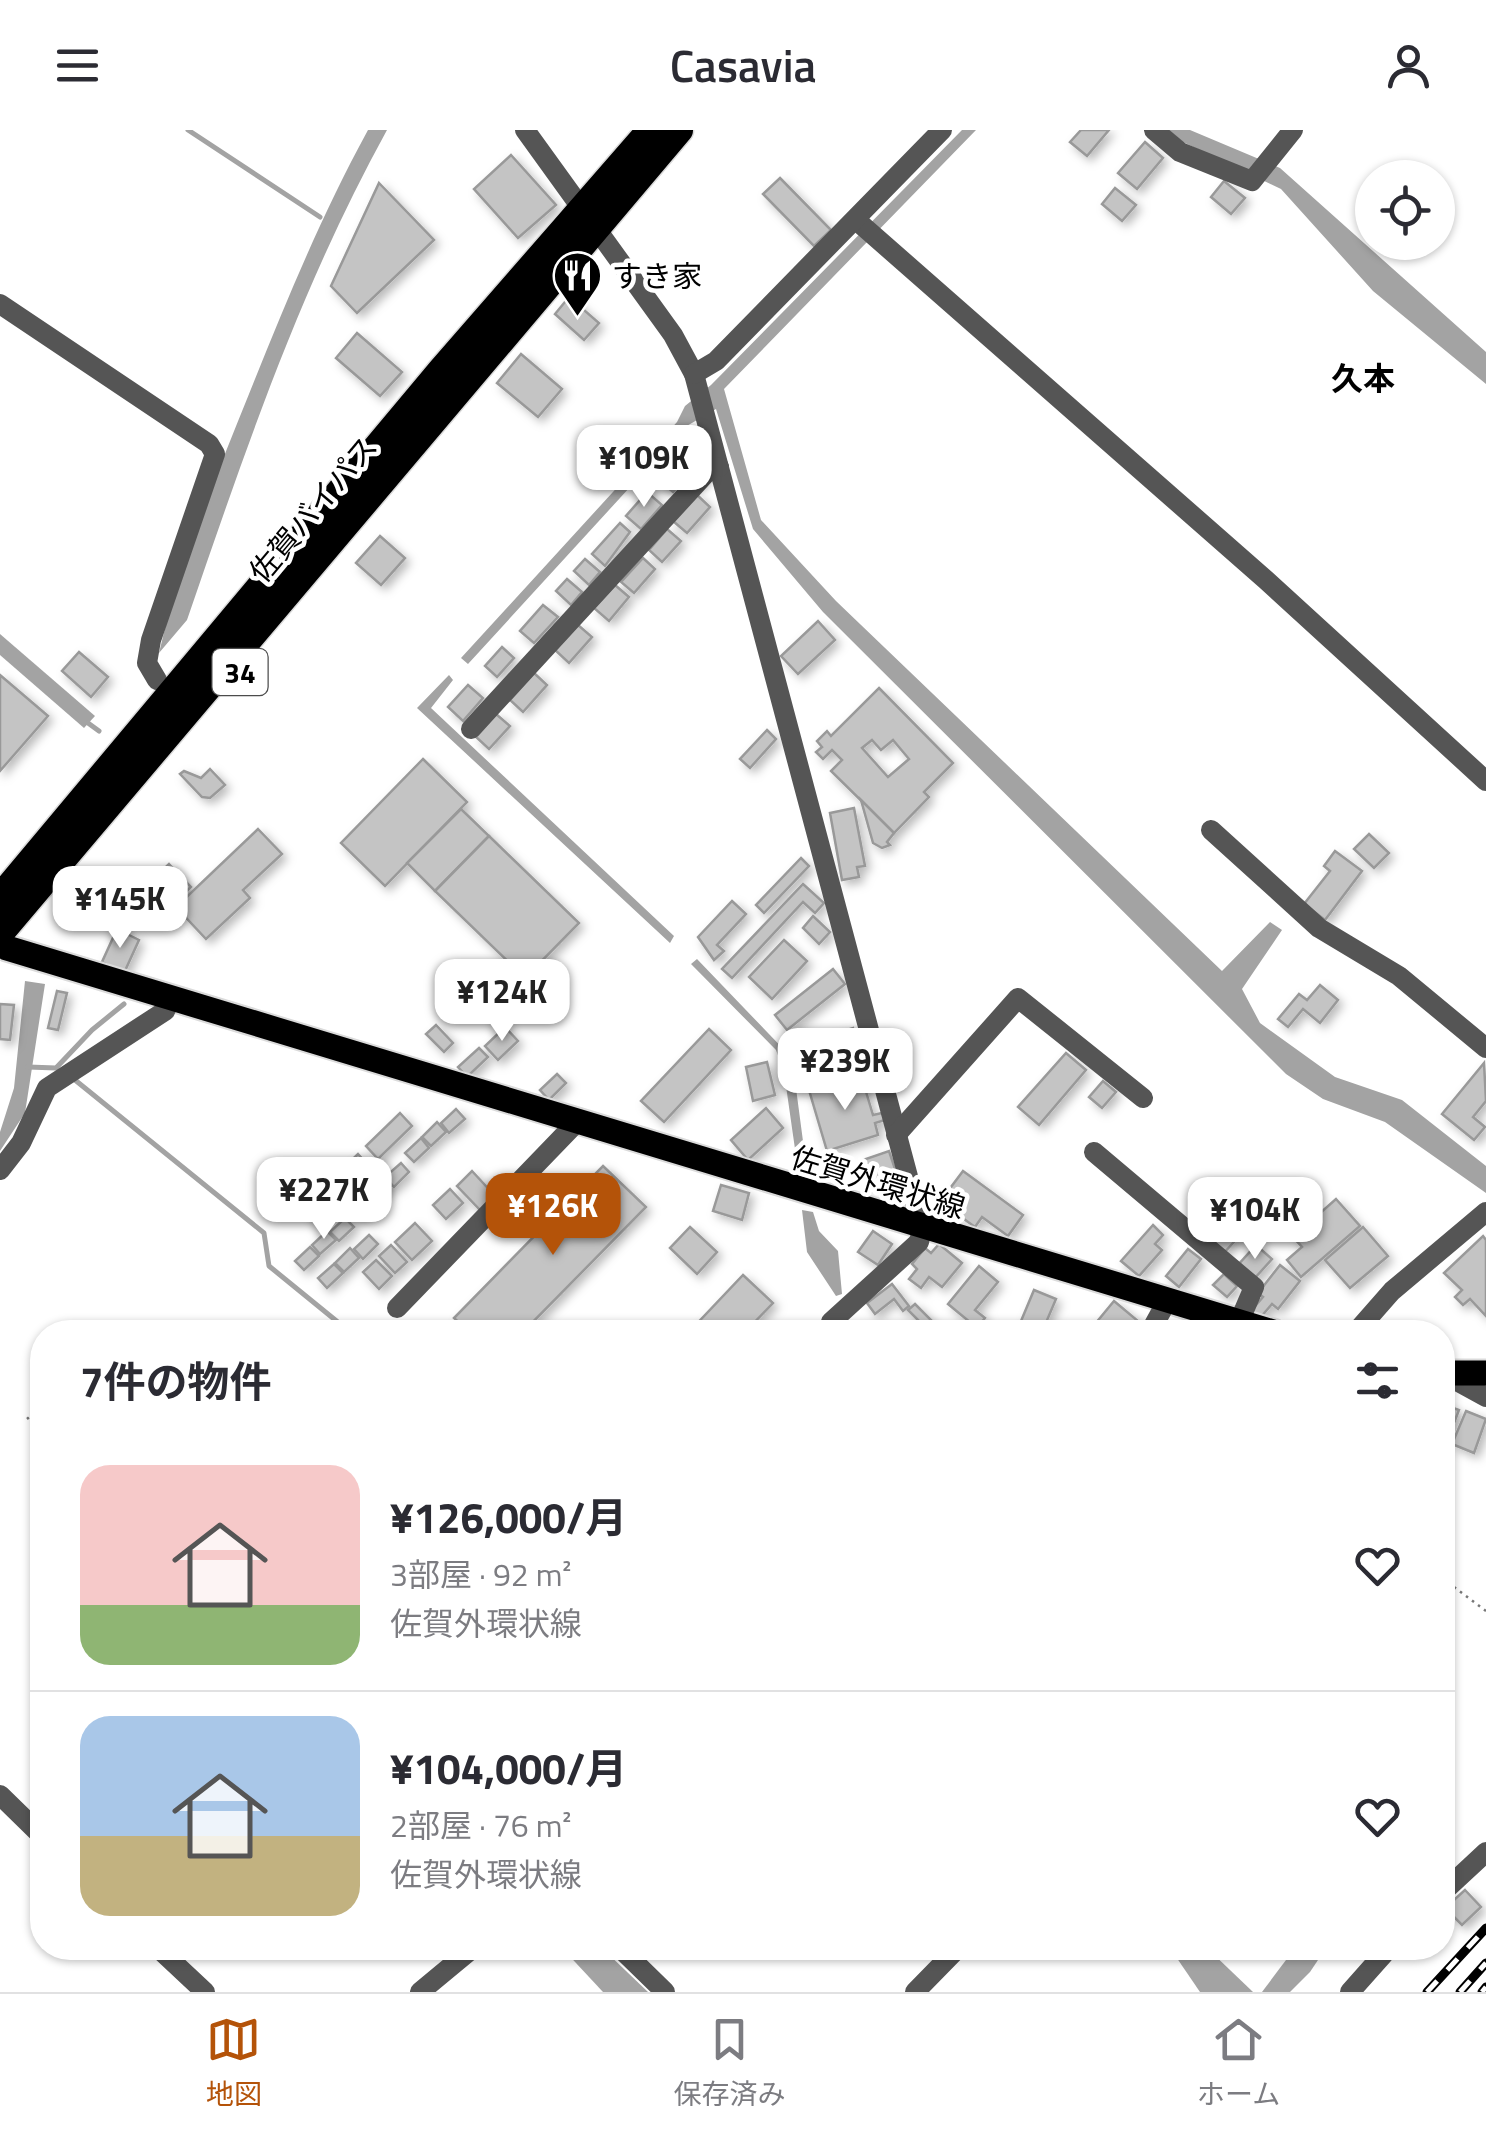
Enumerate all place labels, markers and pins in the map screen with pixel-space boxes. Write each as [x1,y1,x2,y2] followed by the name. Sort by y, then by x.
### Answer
[551,250,603,318] restaurant icon: すき家
[612,253,702,299] place label: すき家
[574,425,714,510] pin: ¥109K
[50,866,190,951] pin: ¥145K
[432,959,572,1044] pin: ¥124K
[775,1028,915,1113] pin: ¥239K
[254,1157,394,1242] pin: ¥227K
[483,1173,623,1258] pin: ¥126K
[1185,1177,1325,1262] pin: ¥104K

